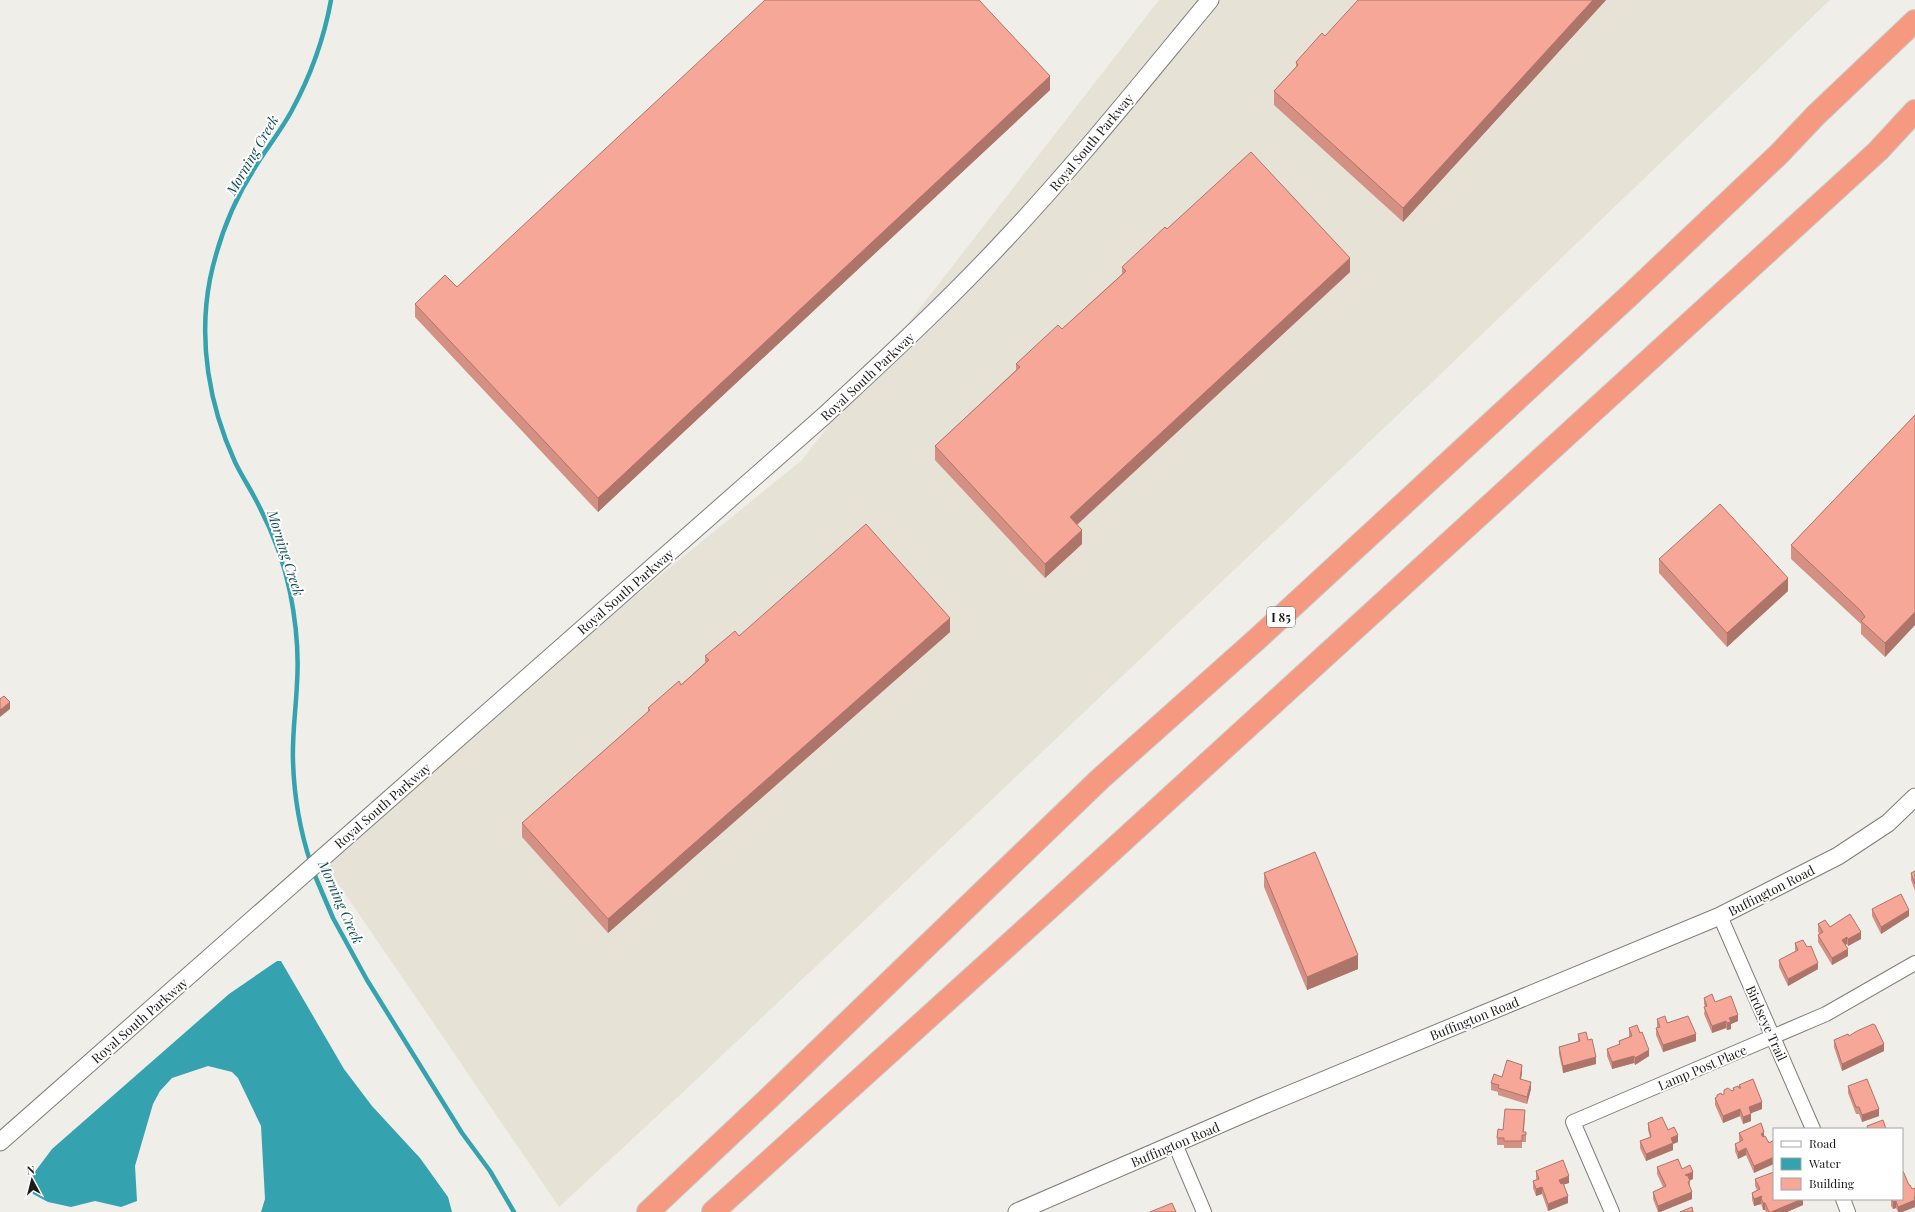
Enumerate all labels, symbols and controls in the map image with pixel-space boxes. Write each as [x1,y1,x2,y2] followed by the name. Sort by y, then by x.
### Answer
[1045,89,1137,194] street label: Royal South Parkway
[221,112,283,199] water label: Morning Creek
[817,328,918,424] street label: Royal South Parkway
[263,507,309,598] water label: Morning Creek
[573,544,677,637] street label: Royal South Parkway
[1267,607,1295,627] road number: I 85
[330,758,434,851] street label: Royal South Parkway
[314,856,368,947] water label: Morning Creek
[1725,861,1817,919] street label: Buffington Road
[87,973,191,1066] street label: Royal South Parkway
[1743,983,1791,1064] street label: Birdseye Trail
[1427,992,1521,1044] street label: Buffington Road
[1655,1040,1749,1093] street label: Lamp Post Place
[1128,1118,1222,1170] street label: Buffington Road
[1773,1128,1903,1200] legend
[1809,1135,1836,1151] text: Road
[1808,1155,1842,1171] text: Water
[12,1160,52,1200] north arrow
[26,1162,36,1178] text: N
[1809,1175,1855,1191] text: Building

